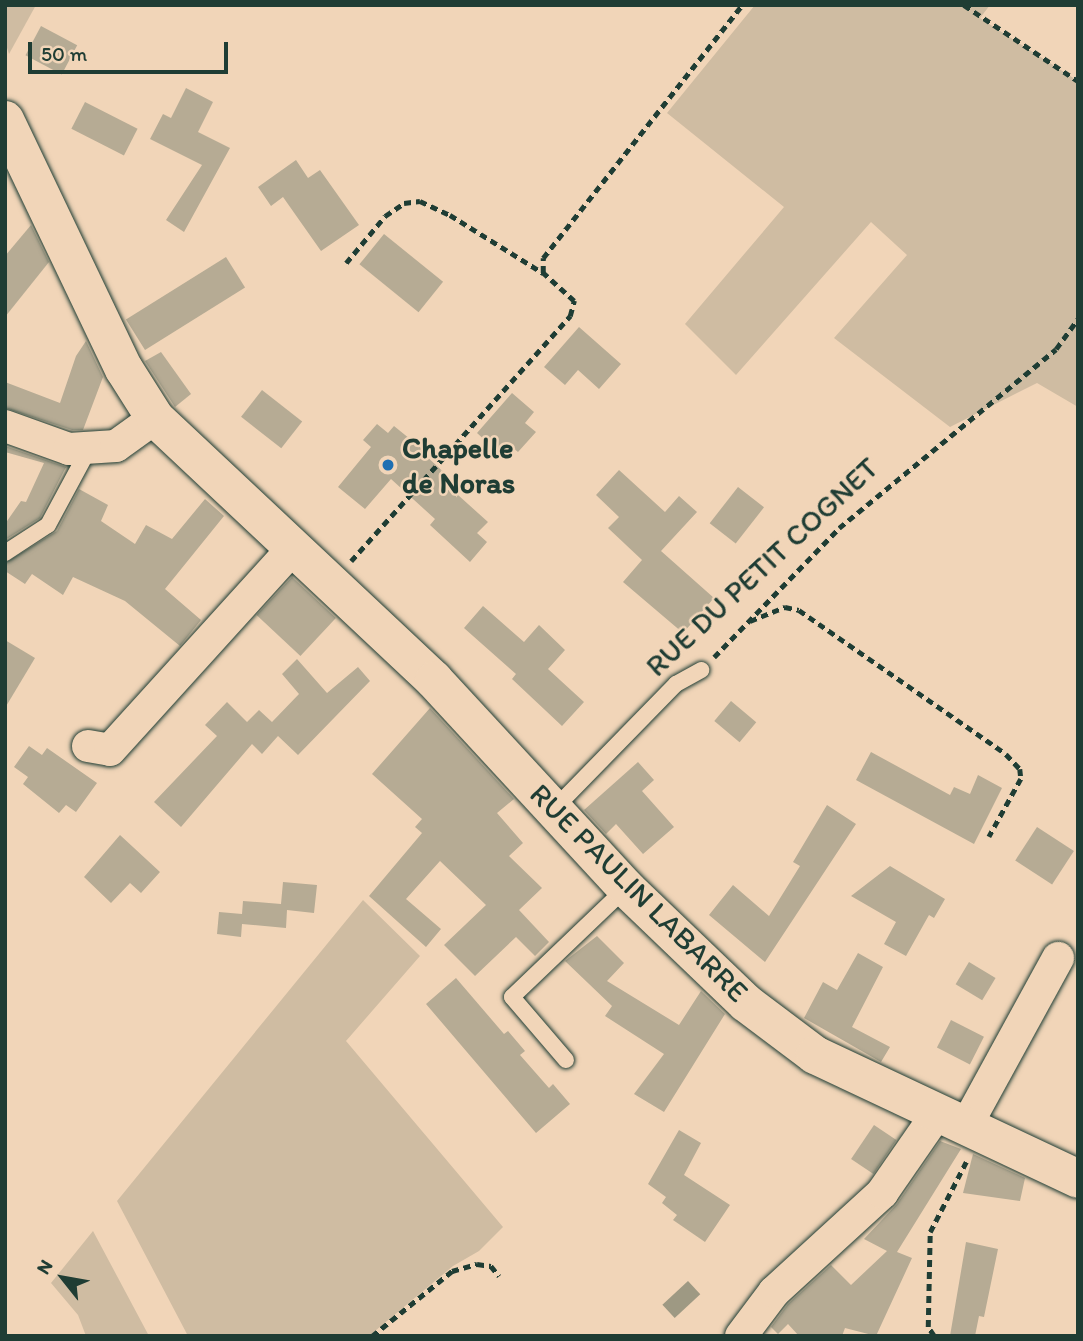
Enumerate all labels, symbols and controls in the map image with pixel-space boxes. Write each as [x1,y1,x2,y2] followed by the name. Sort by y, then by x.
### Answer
[32,28,231,72] scale bar
[41,41,87,66] text: 50 m
[402,430,515,500] place label: Chapelle de Noras
[638,450,886,684] street label: RUE DU PETIT COGNET
[380,457,396,473] marker: Chapelle de Noras
[522,776,756,1010] street label: RUE PAULIN LABARRE
[28,1243,98,1313] north arrow
[31,1256,58,1278] text: N

